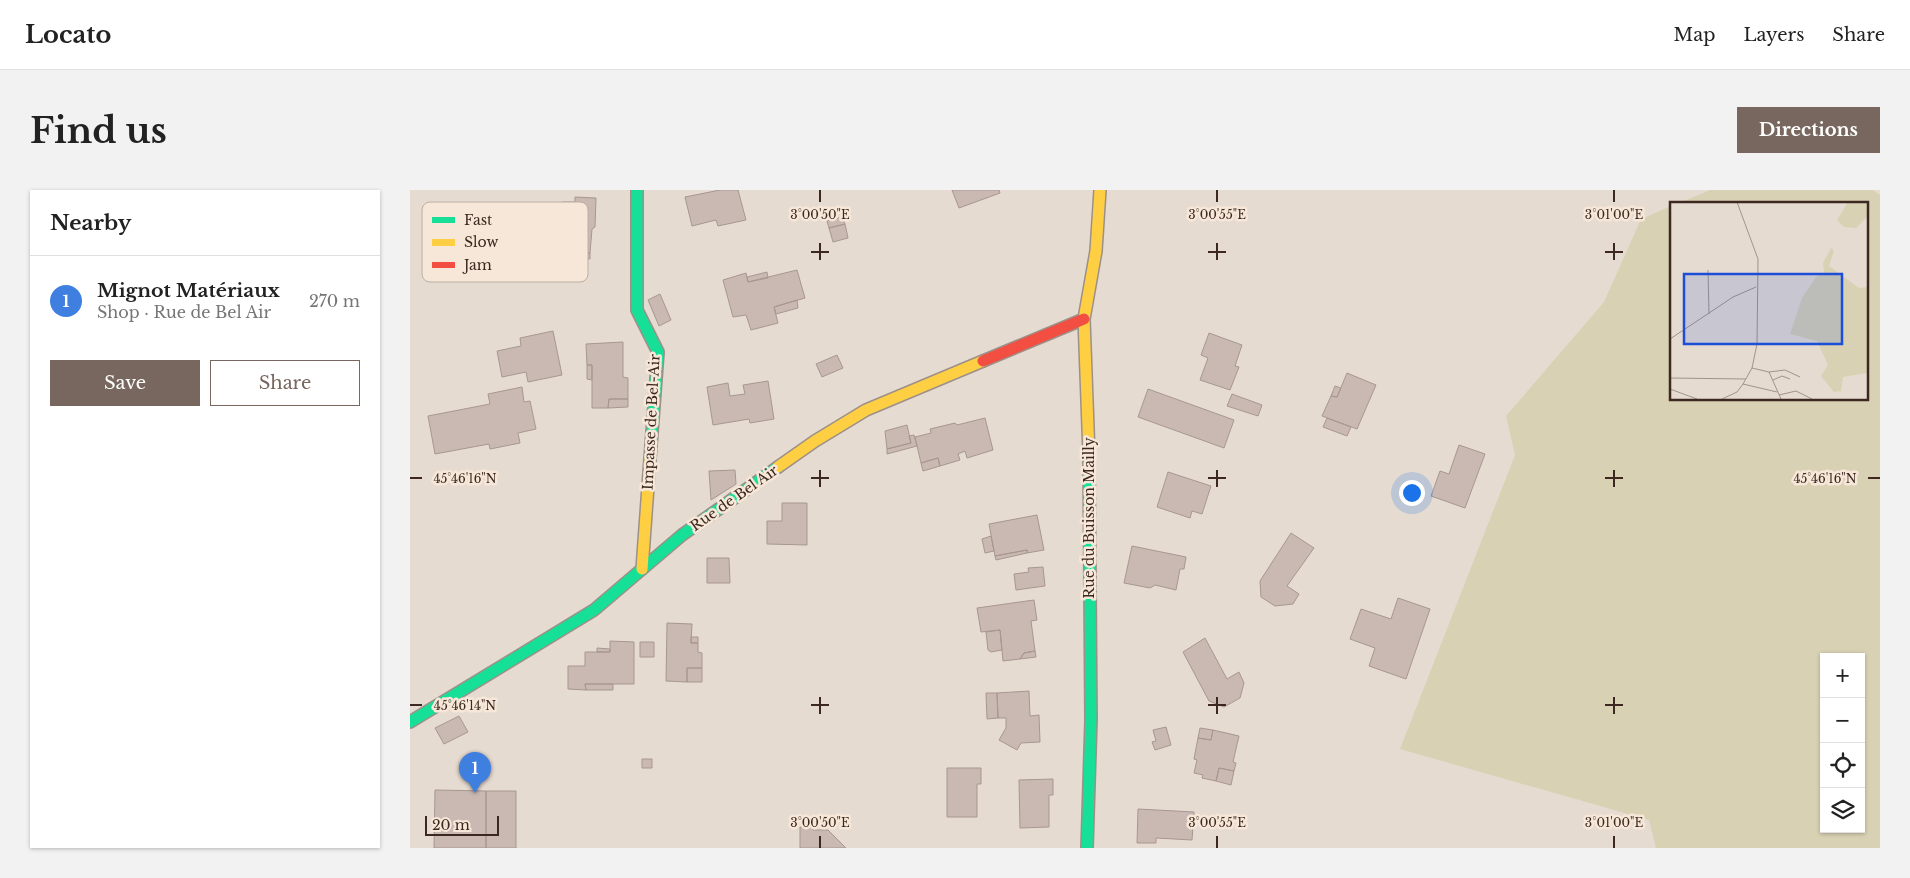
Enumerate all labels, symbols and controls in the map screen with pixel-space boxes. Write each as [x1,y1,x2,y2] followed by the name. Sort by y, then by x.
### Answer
[25,20,111,49] text: Locato
[1674,24,1715,46] text: Map
[1743,24,1804,46] text: Layers
[1832,24,1885,46] text: Share
[1737,107,1880,153] button: Directions
[30,109,167,152] text: Find us
[422,202,588,282] legend
[1670,202,1868,400] inset map
[790,207,850,222] text: 3°00'50"E
[1188,207,1246,222] text: 3°00'55"E
[1585,207,1643,222] text: 3°01'00"E
[50,210,131,236] text: Nearby
[464,211,493,229] text: Fast
[464,233,498,251] text: Slow
[462,256,492,274] text: Jam
[97,279,280,302] text: Mignot Matériaux
[63,291,69,311] text: 1
[309,291,360,311] text: 270 m
[97,302,271,322] text: Shop · Rue de Bel Air
[638,353,664,490] street label: Impasse de Bel-Air
[50,360,200,406] button: Save
[210,360,360,406] button: Share
[1080,437,1098,599] street label: Rue du Buisson Mailly
[687,461,782,535] street label: Rue de Bel Air
[433,471,497,486] text: 45°46'16"N
[1793,471,1857,486] text: 45°46'16"N
[1399,480,1425,506] your location
[1820,653,1865,833] map controls
[1820,653,1865,698] button: +
[434,698,496,713] text: 45°46'14"N
[1820,698,1865,743] button: −
[1820,743,1865,788] button: locate
[459,752,491,793] pin: 1
[1820,788,1865,833] button: layers
[425,813,499,836] scale bar
[790,815,850,830] text: 3°00'50"E
[1188,815,1246,830] text: 3°00'55"E
[1585,815,1643,830] text: 3°01'00"E
[432,816,470,834] text: 20 m

